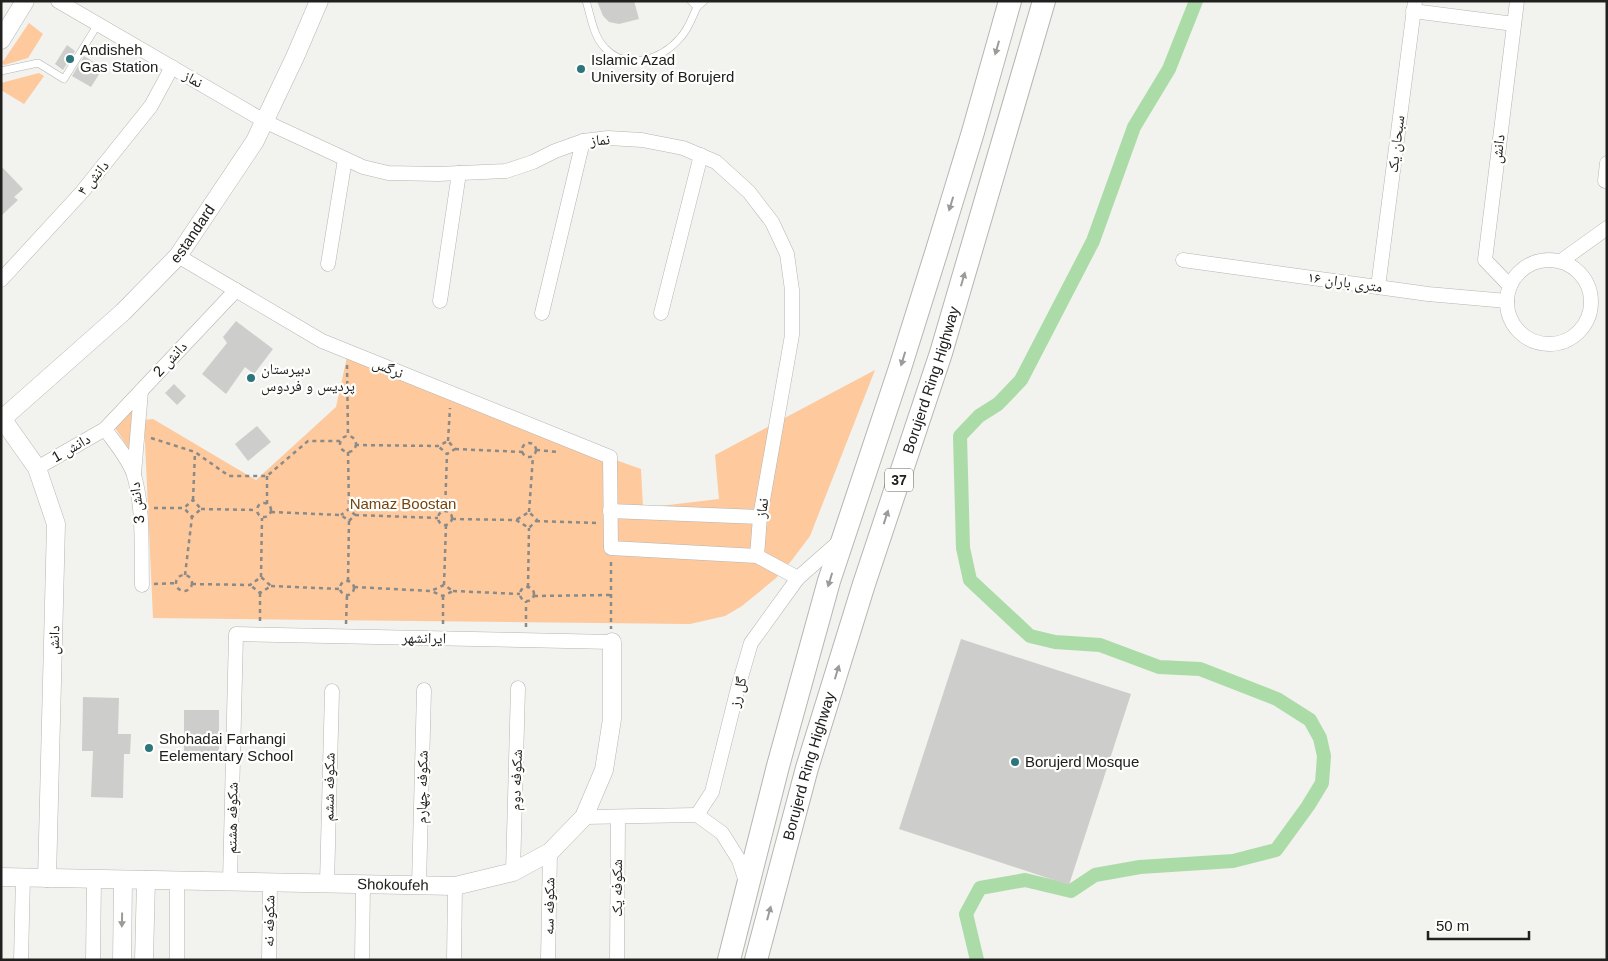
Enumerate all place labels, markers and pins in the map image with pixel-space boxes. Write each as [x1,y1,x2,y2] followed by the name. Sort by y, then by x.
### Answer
[80,41,158,75] place label: Andisheh Gas Station
[591,51,734,85] place label: Islamic Azad University of Borujerd
[64,53,76,65] marker: Andisheh Gas Station
[575,63,587,75] marker: Islamic Azad University of Borujerd
[261,360,355,396] place label: دبیرستان پردیس و فردوس
[245,372,257,384] marker: دبیرستان پردیس و فردوس
[159,730,293,764] place label: Shohadai Farhangi Eelementary School
[143,742,155,754] marker: Shohadai Farhangi Eelementary School
[1025,753,1139,770] place label: Borujerd Mosque
[1009,756,1021,768] marker: Borujerd Mosque

